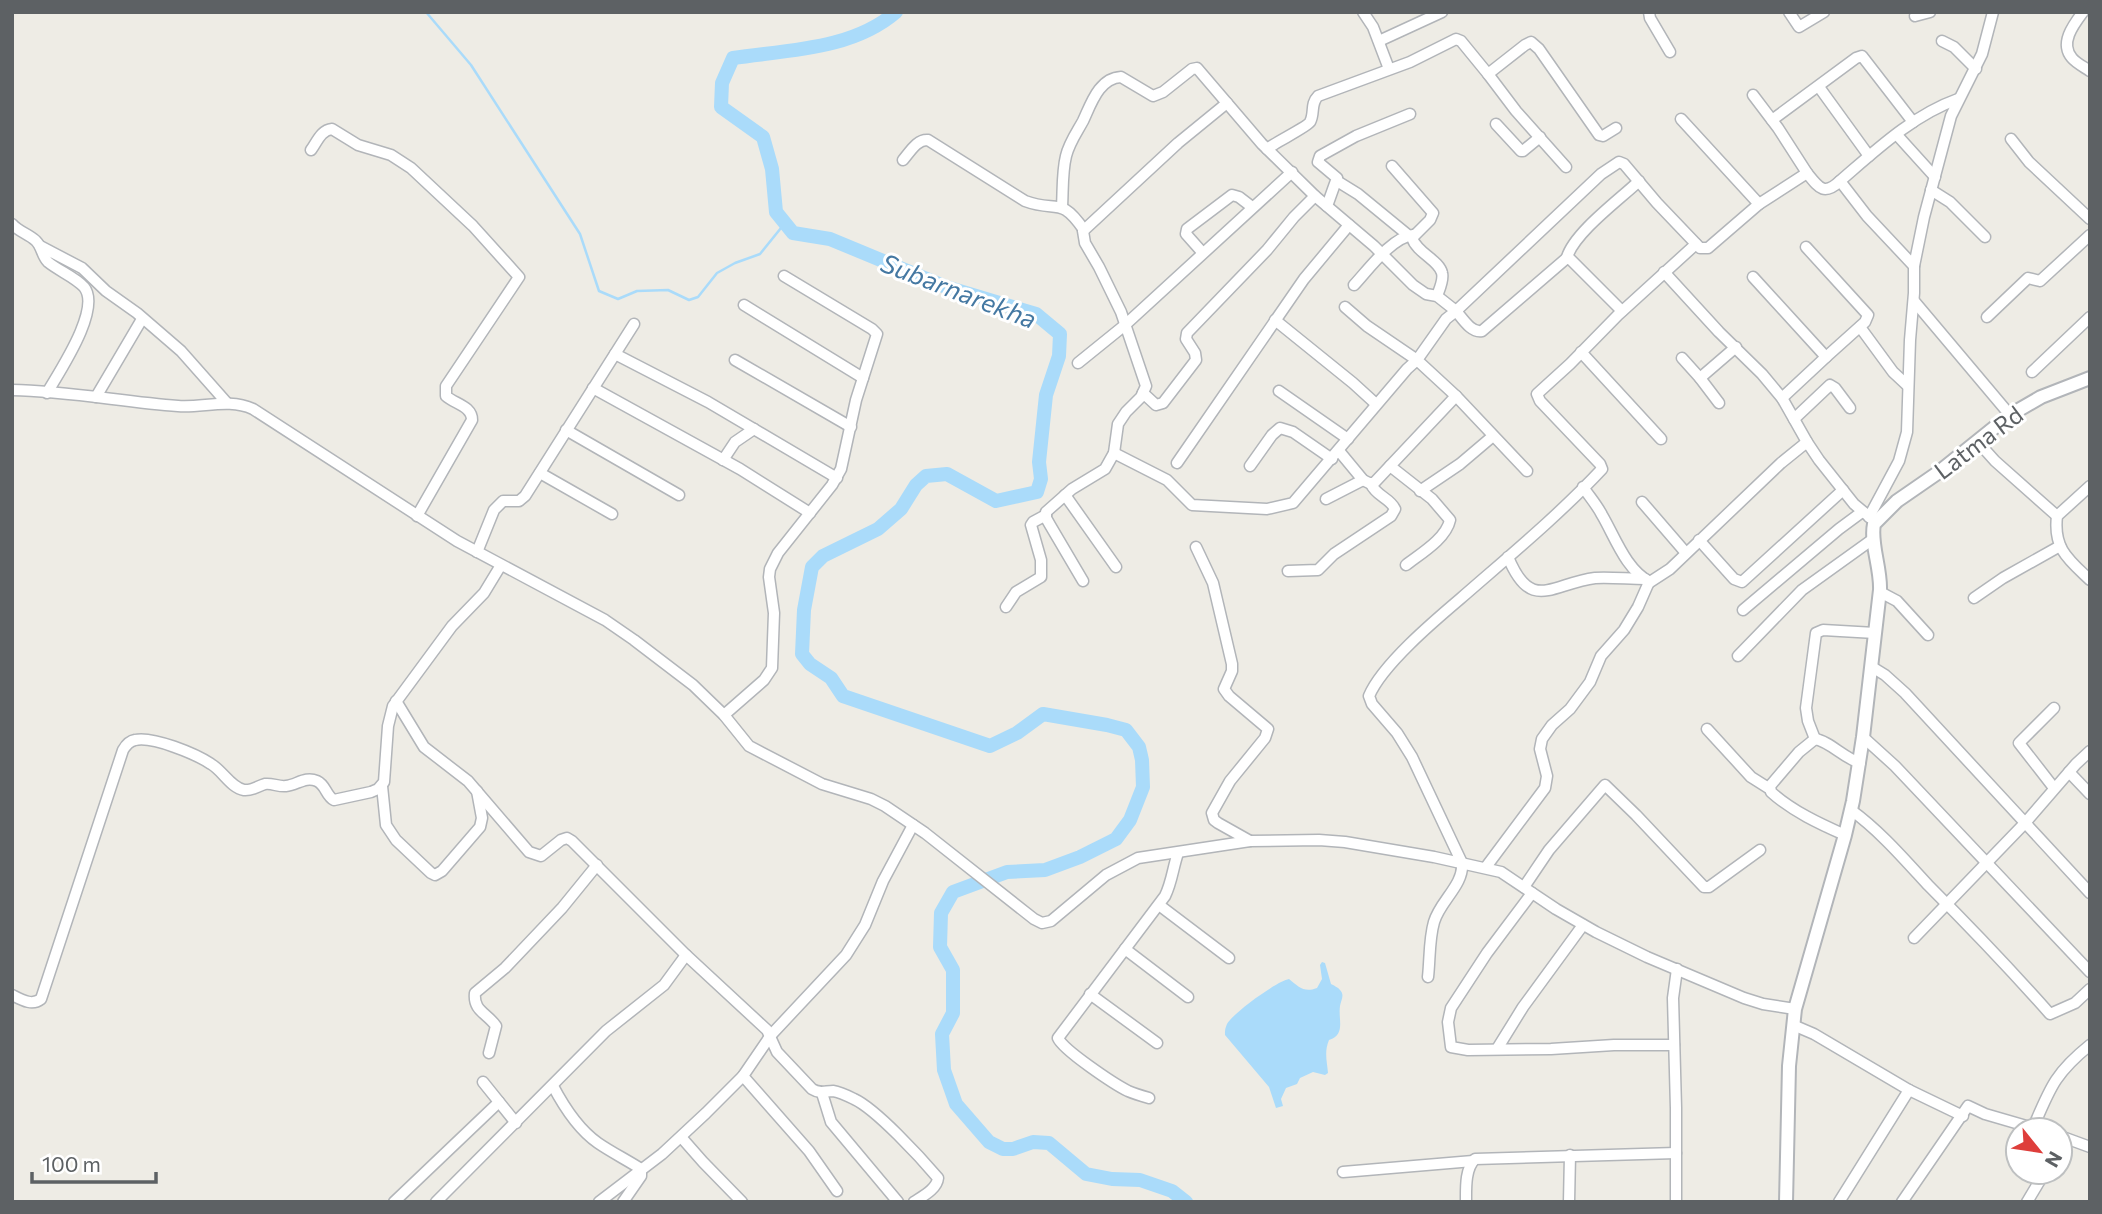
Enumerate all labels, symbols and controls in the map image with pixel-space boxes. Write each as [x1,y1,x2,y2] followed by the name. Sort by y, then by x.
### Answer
[877,246,1041,334] water label: Subarnarekha
[1928,399,2028,485] street label: Latma Rd
[2004,1116,2074,1186] north arrow
[32,1140,156,1184] scale bar
[2041,1148,2068,1172] text: N
[42,1151,101,1176] text: 100 m

